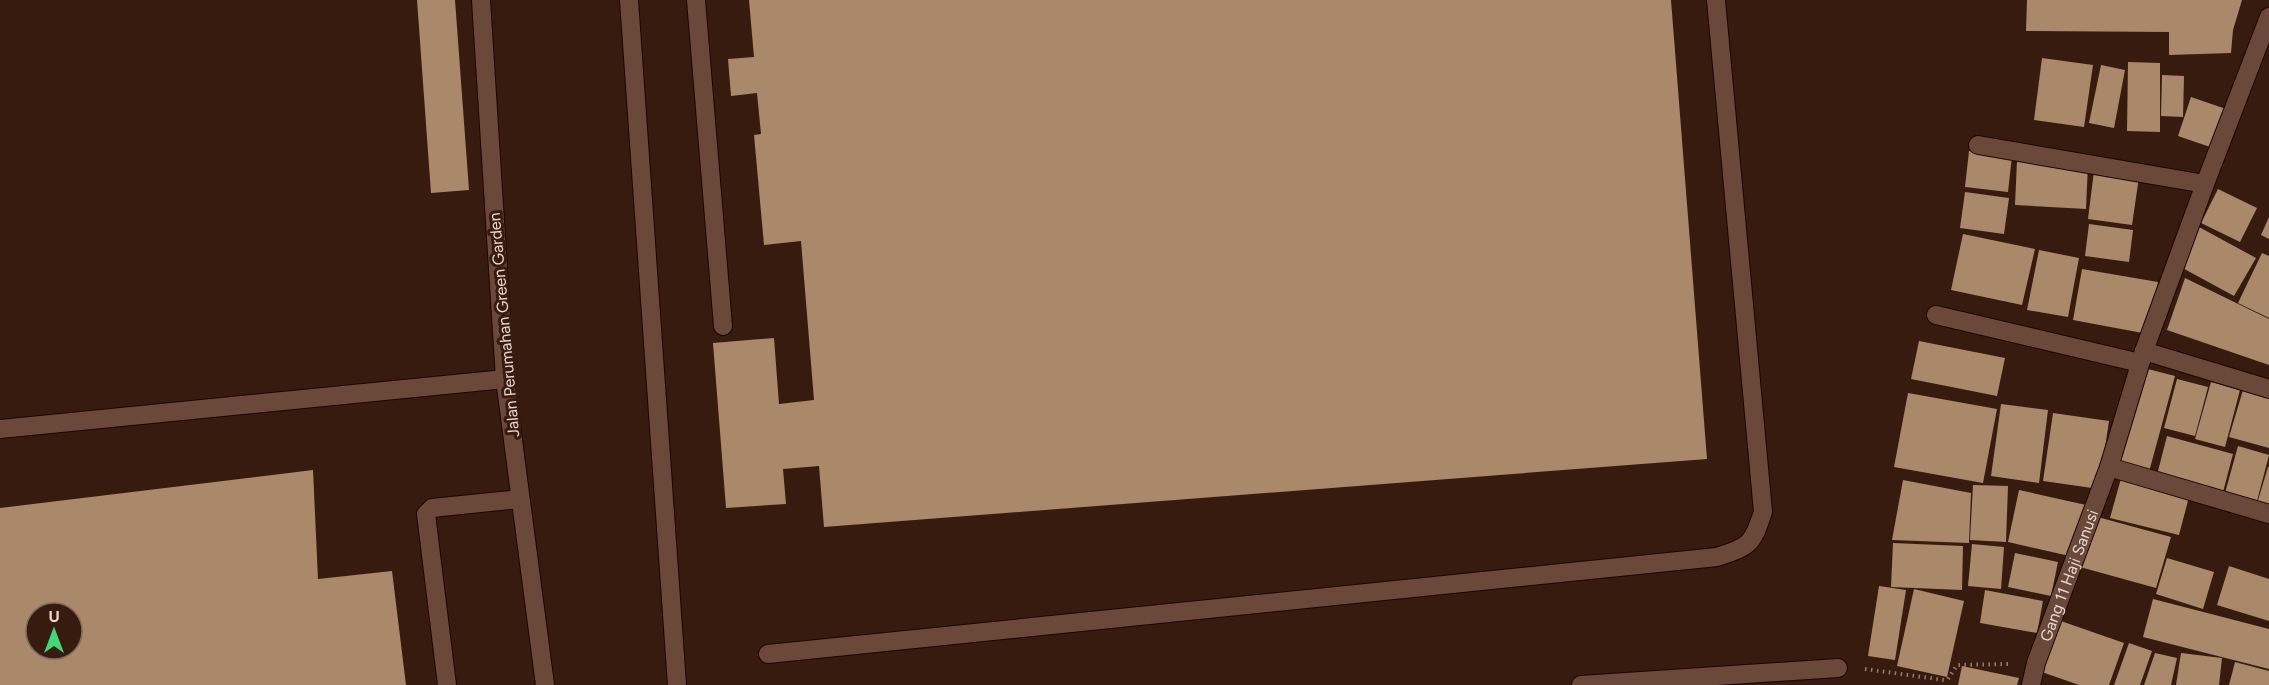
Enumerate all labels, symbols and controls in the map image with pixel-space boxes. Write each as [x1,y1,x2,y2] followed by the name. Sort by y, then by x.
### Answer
[485,212,523,438] street label: Jalan Perumahan Green Garden
[2035,507,2102,644] street label: Gang 11 Haji Sanusi
[24,601,84,661] north arrow
[48,607,60,626] text: U

